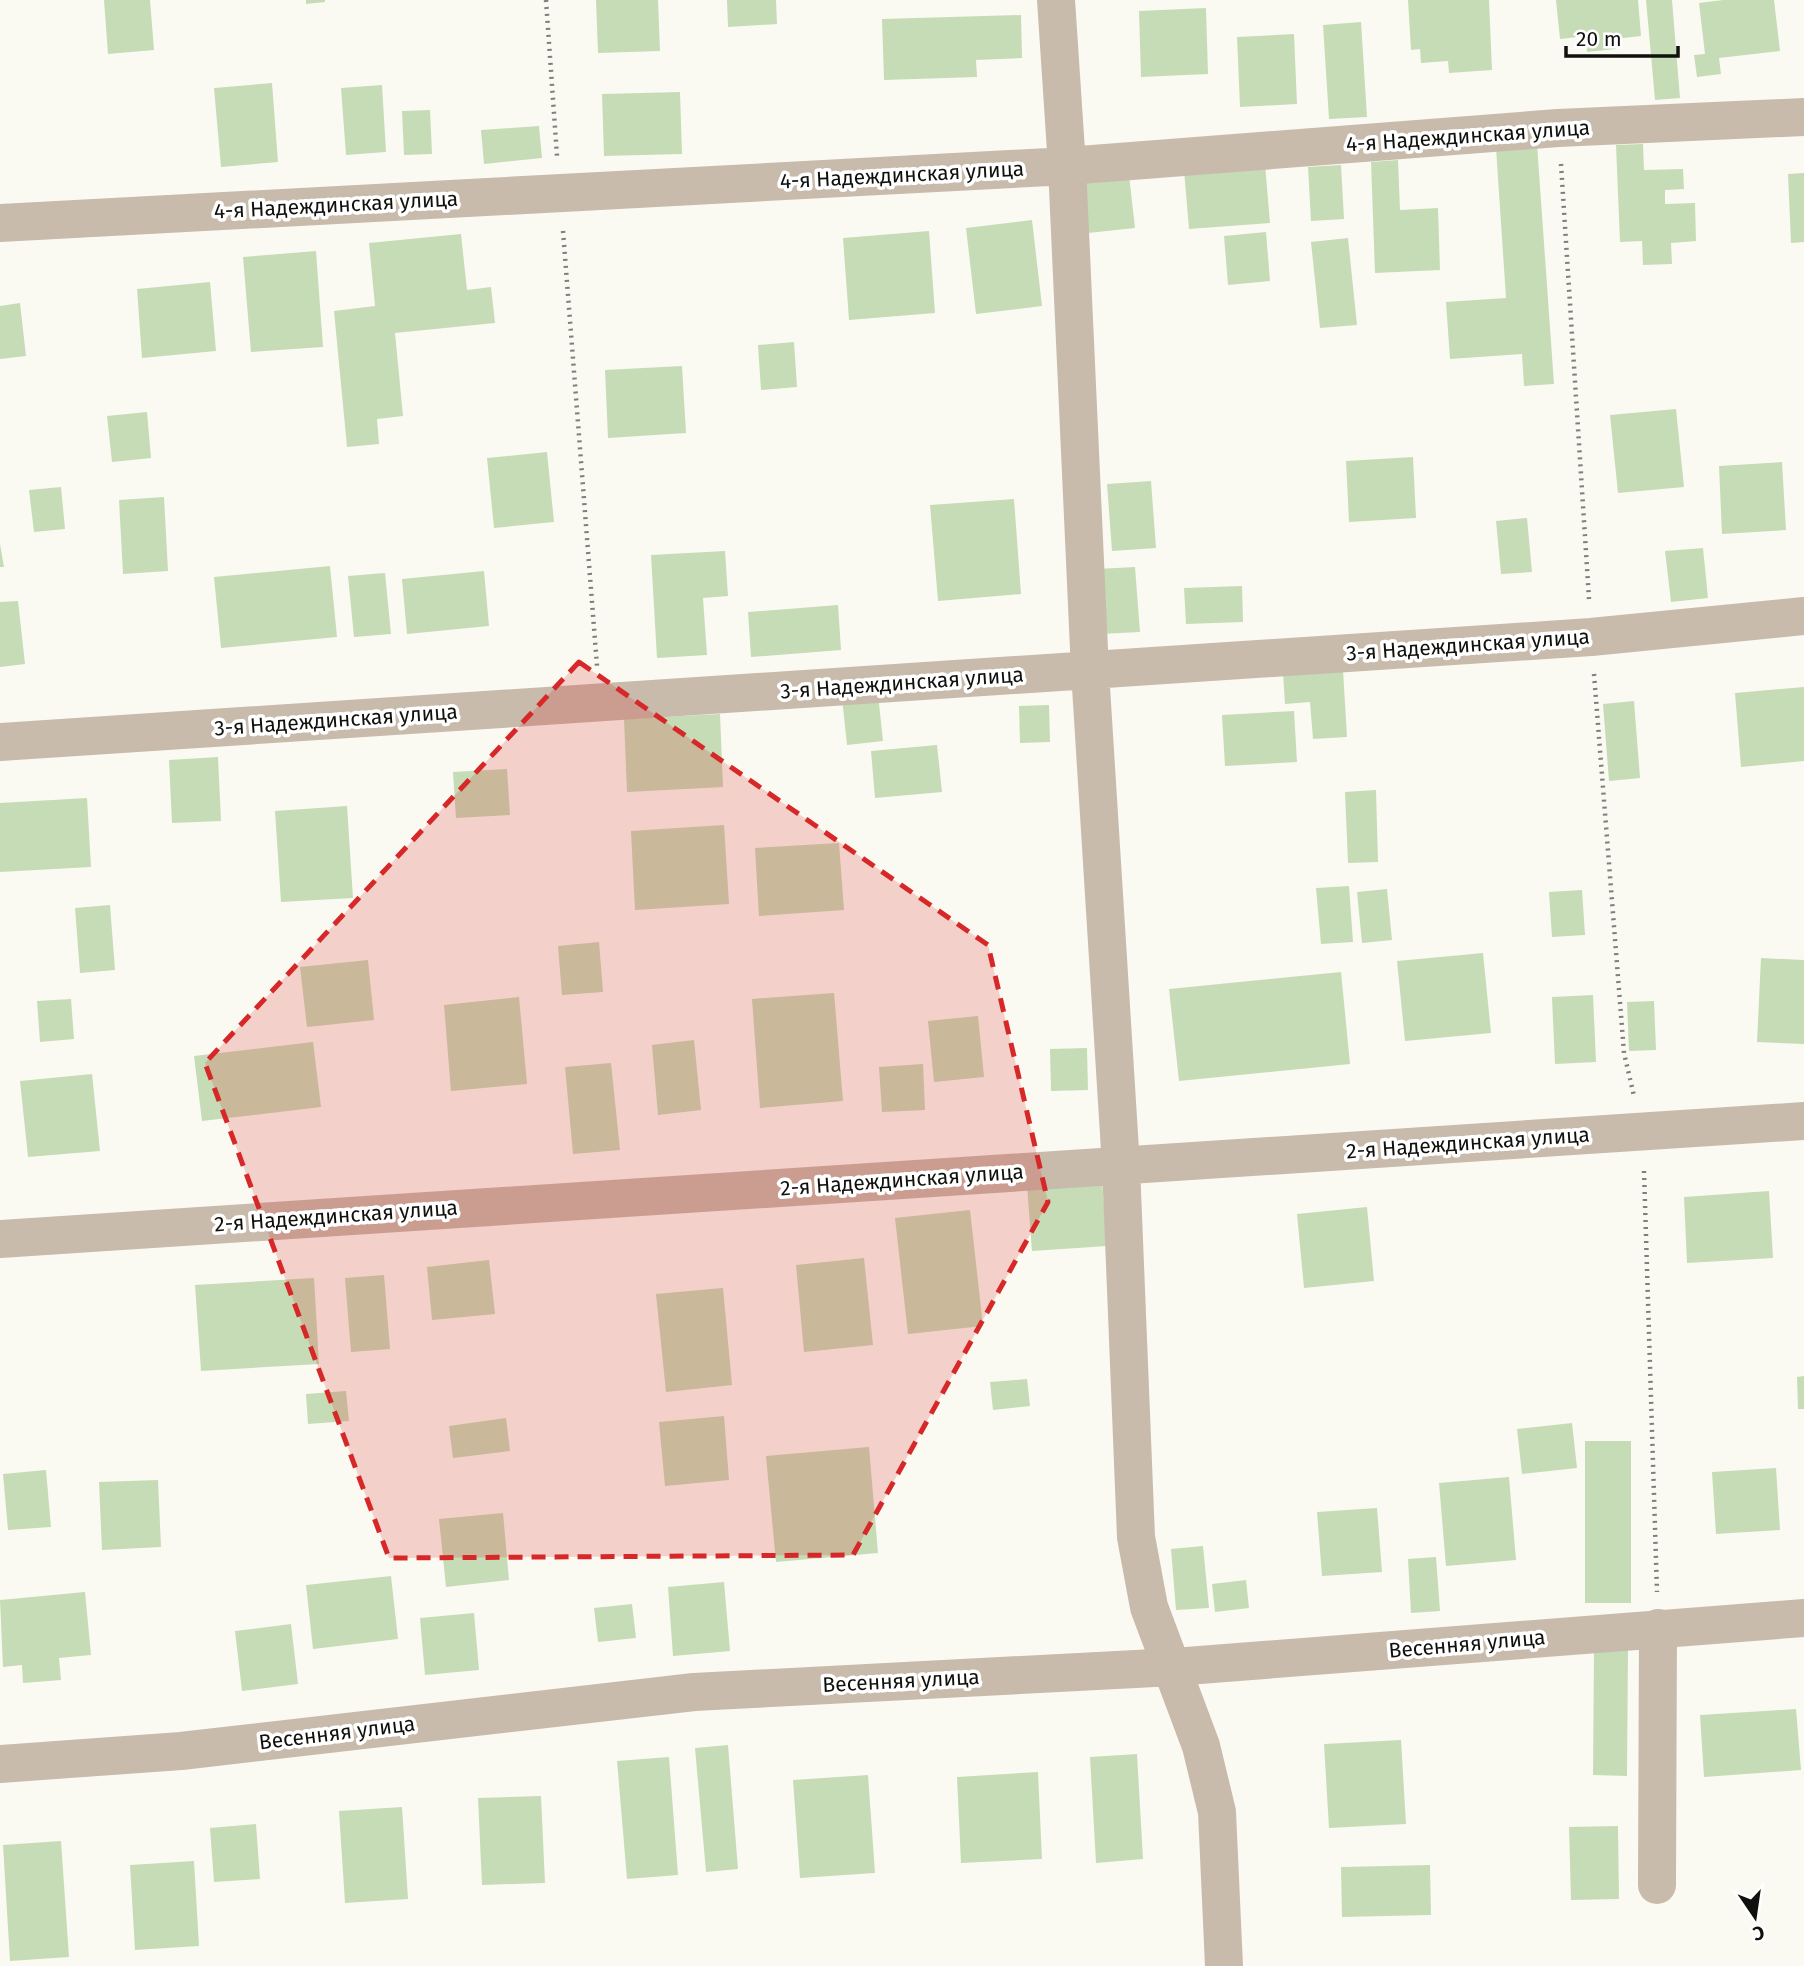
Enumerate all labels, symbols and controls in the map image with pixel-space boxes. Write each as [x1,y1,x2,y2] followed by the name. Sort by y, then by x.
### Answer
[1566,14,1678,58] scale bar
[1576,26,1622,52] text: 20 m
[1345,114,1591,158] street label: 4-я Надеждинская улица
[779,156,1025,194] street label: 4-я Надеждинская улица
[213,186,459,224] street label: 4-я Надеждинская улица
[1345,624,1591,666] street label: 3-я Надеждинская улица
[779,662,1025,704] street label: 3-я Надеждинская улица
[213,699,459,741] street label: 3-я Надеждинская улица
[1345,1122,1591,1164] street label: 2-я Надеждинская улица
[779,1159,1025,1201] street label: 2-я Надеждинская улица
[213,1195,459,1237] street label: 2-я Надеждинская улица
[1387,1624,1547,1664] street label: Весенняя улица
[822,1664,980,1698] street label: Весенняя улица
[257,1711,417,1755] street label: Весенняя улица
[1720,1882,1790,1952] north arrow
[1751,1921,1767,1946] text: С

